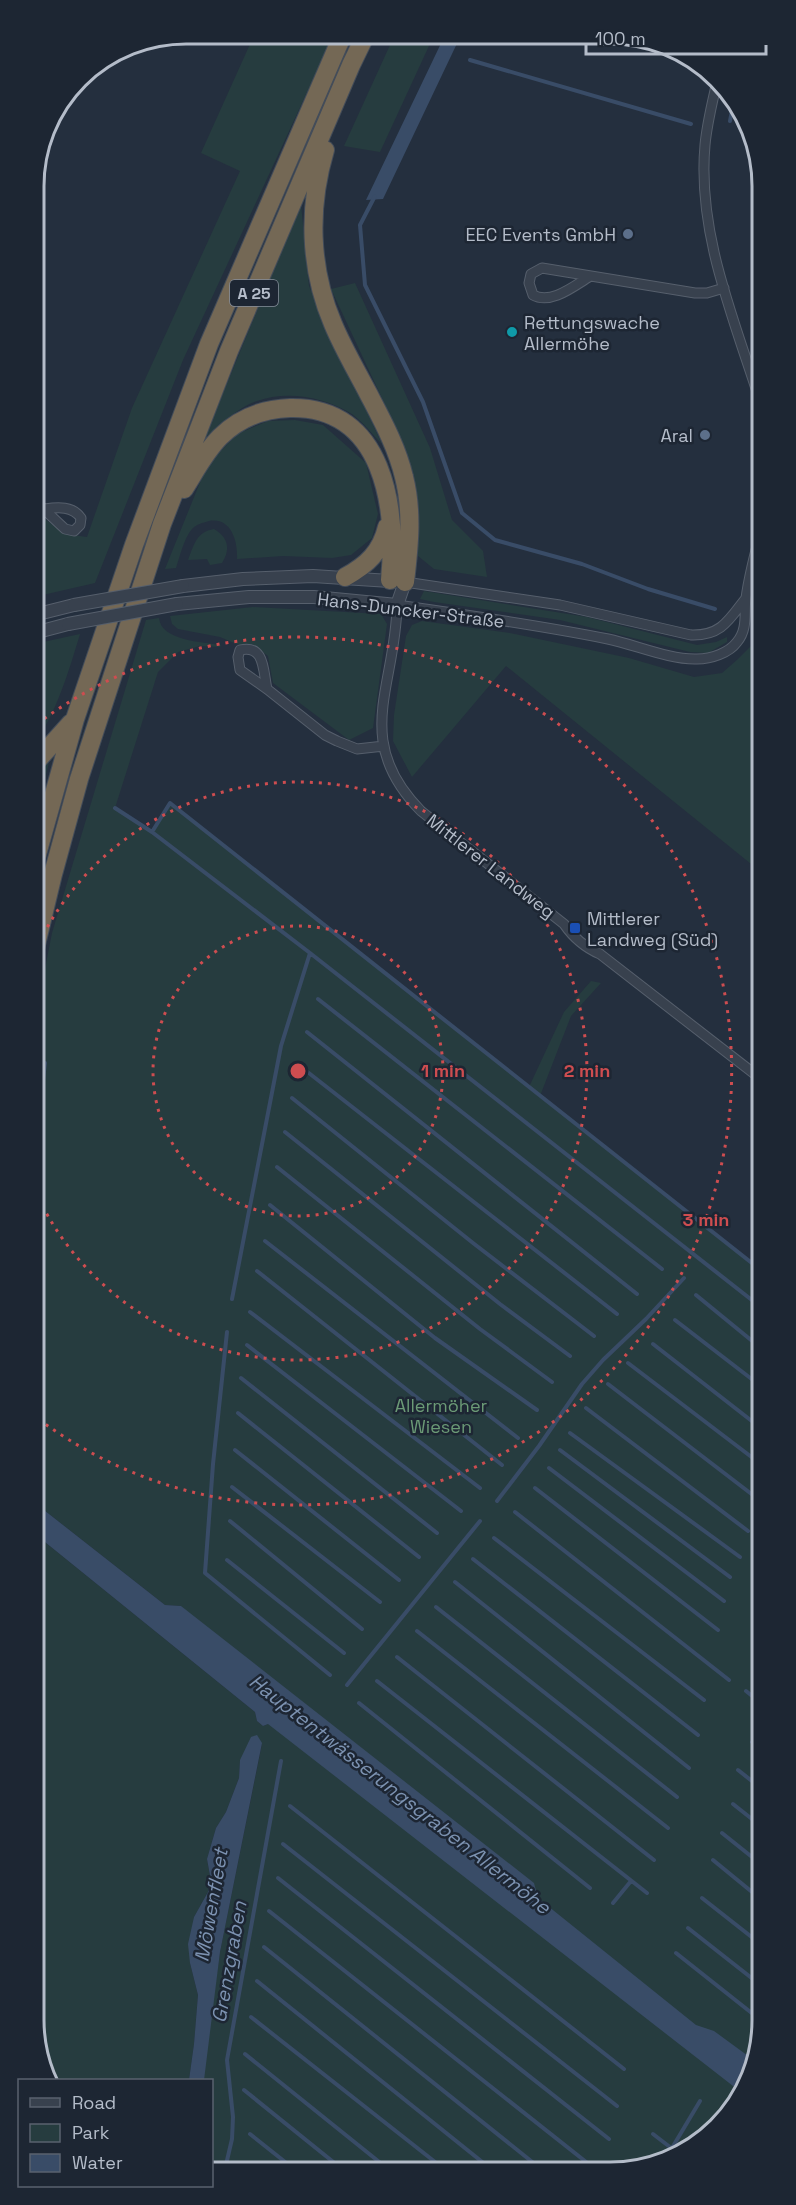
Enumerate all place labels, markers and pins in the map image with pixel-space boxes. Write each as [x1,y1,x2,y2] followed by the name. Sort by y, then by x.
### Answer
[465,223,616,246] place label: EEC Events GmbH
[621,227,635,241] marker: EEC Events GmbH
[524,311,660,355] place label: Rettungswache Allermöhe
[505,325,519,339] marker: Rettungswache Allermöhe
[660,424,693,447] place label: Aral
[698,428,712,442] marker: Aral
[587,907,718,951] place label: Mittlerer Landweg (Süd)
[568,921,582,935] marker: Mittlerer Landweg (Süd)
[288,1061,308,1081] centre of rings

